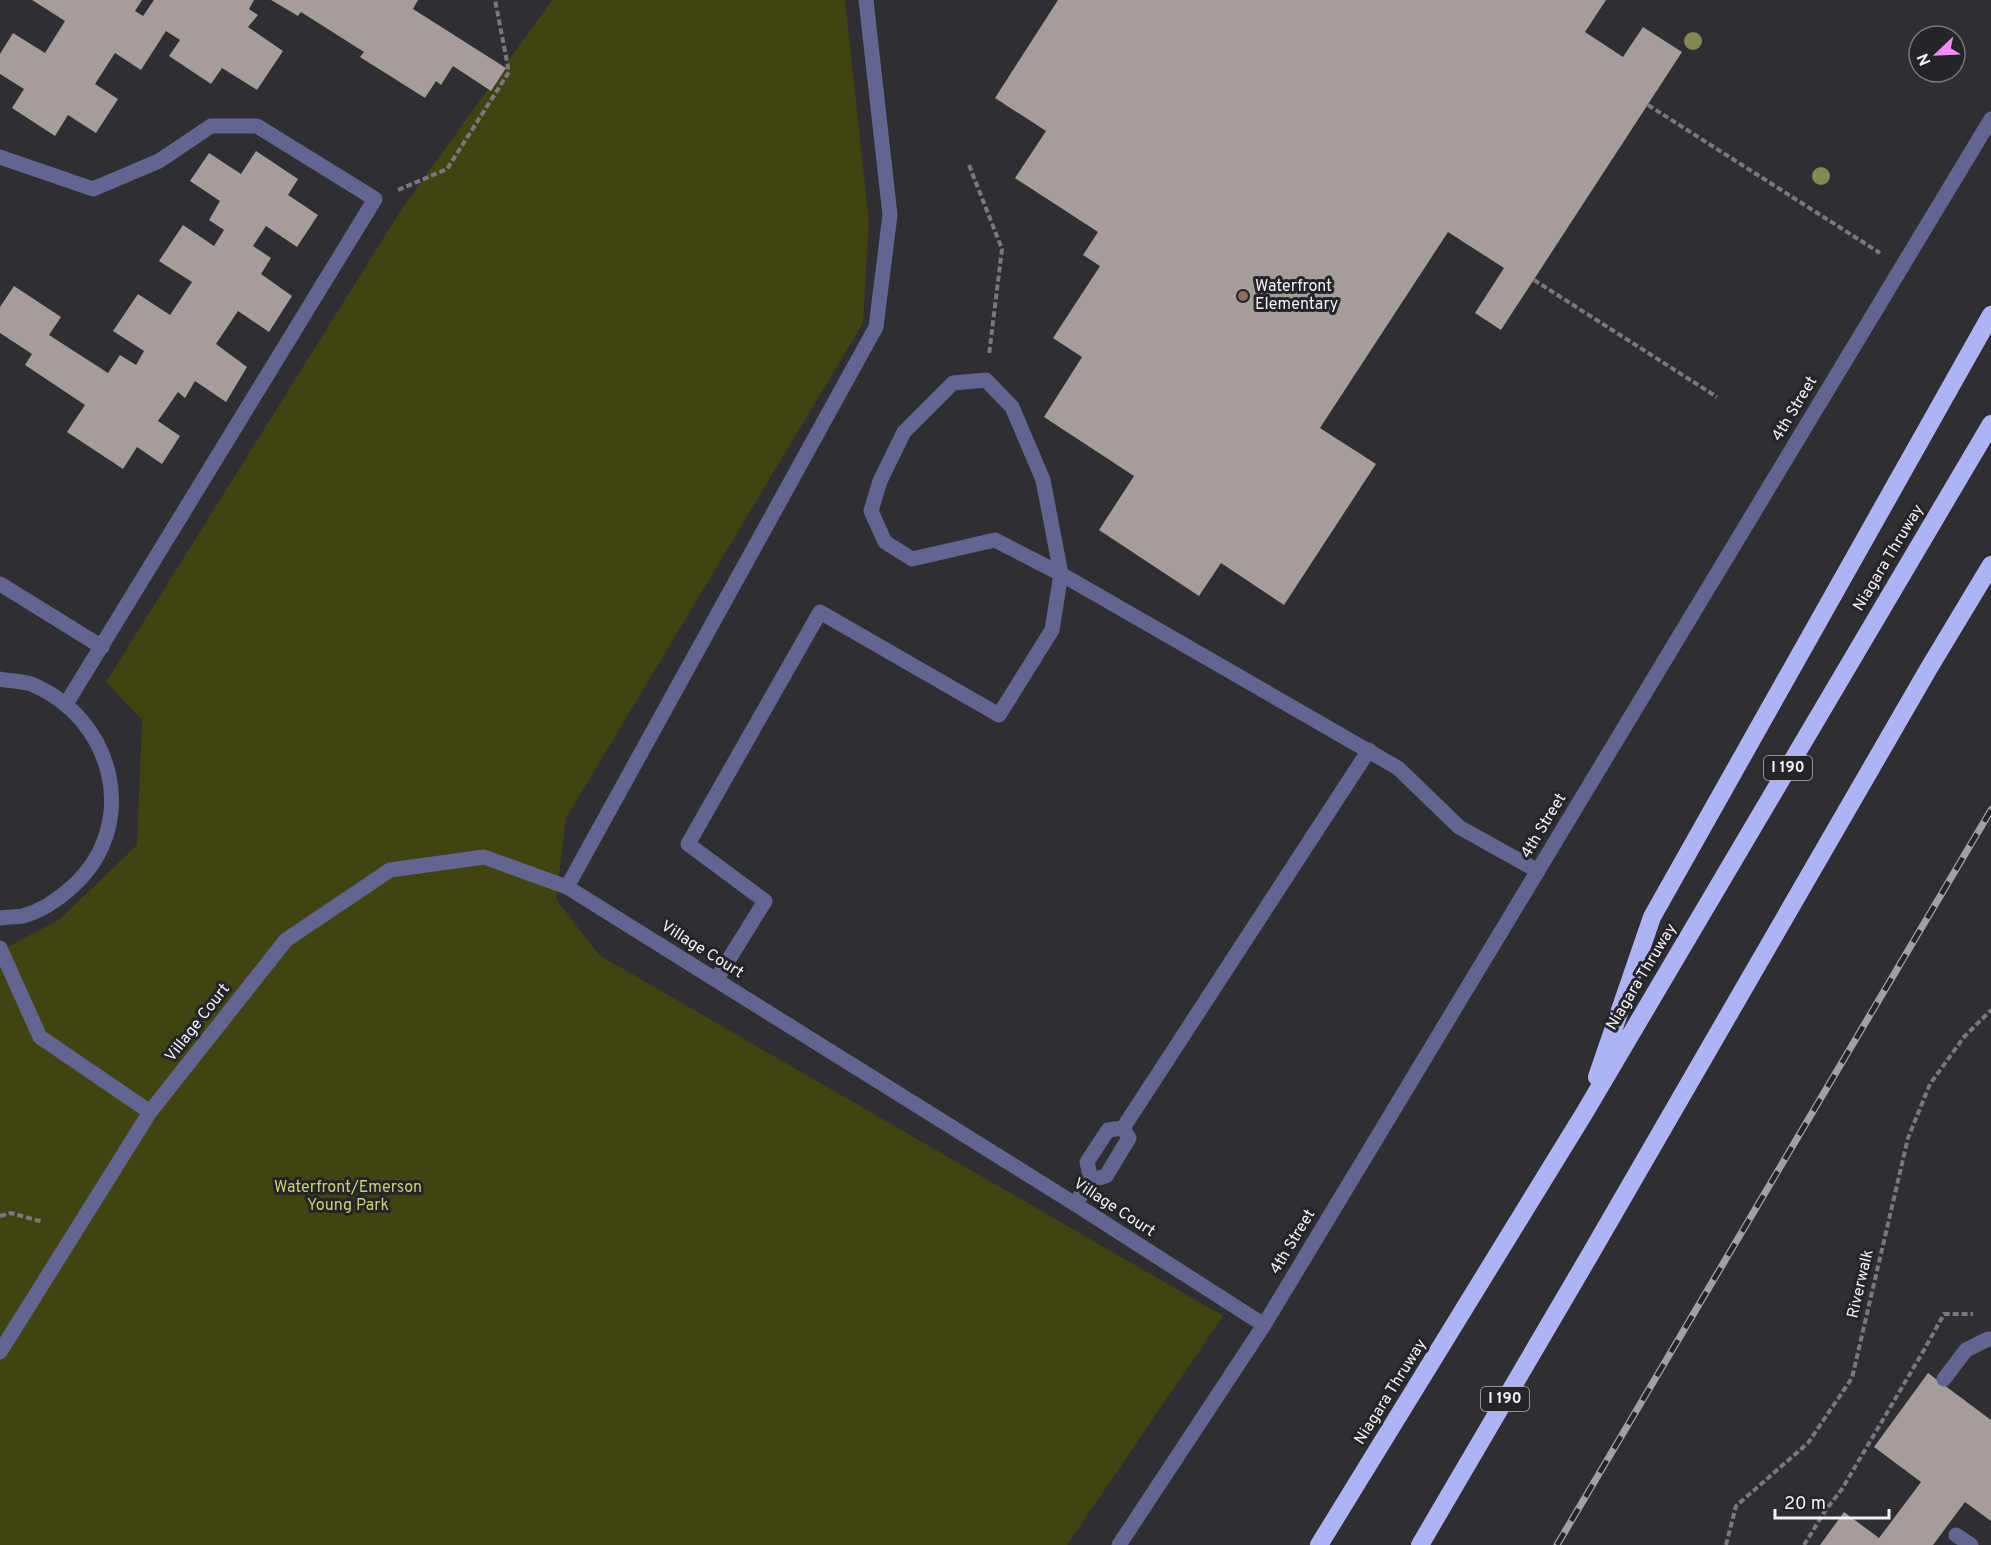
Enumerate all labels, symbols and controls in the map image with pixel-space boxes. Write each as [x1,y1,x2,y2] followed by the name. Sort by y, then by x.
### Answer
[1907,24,1967,84] north arrow
[1914,50,1936,68] text: N
[1255,277,1338,315] place label: Waterfront Elementary
[1236,289,1250,303] marker: Waterfront Elementary
[1768,373,1822,445] street label: 4th Street
[1849,501,1929,615] street label: Niagara Thruway
[1764,756,1812,780] road number: I 190
[1517,790,1571,862] street label: 4th Street
[657,917,747,983] street label: Village Court
[1602,920,1682,1034] street label: Niagara Thruway
[161,980,235,1066] street label: Village Court
[1069,1174,1159,1242] street label: Village Court
[274,1178,422,1216] park label: Waterfront/Emerson Young Park
[1266,1206,1320,1278] street label: 4th Street
[1843,1248,1879,1320] street label: Riverwalk
[1350,1335,1432,1449] street label: Niagara Thruway
[1481,1387,1529,1411] road number: I 190
[1775,1482,1889,1520] scale bar
[1784,1493,1826,1516] text: 20 m

